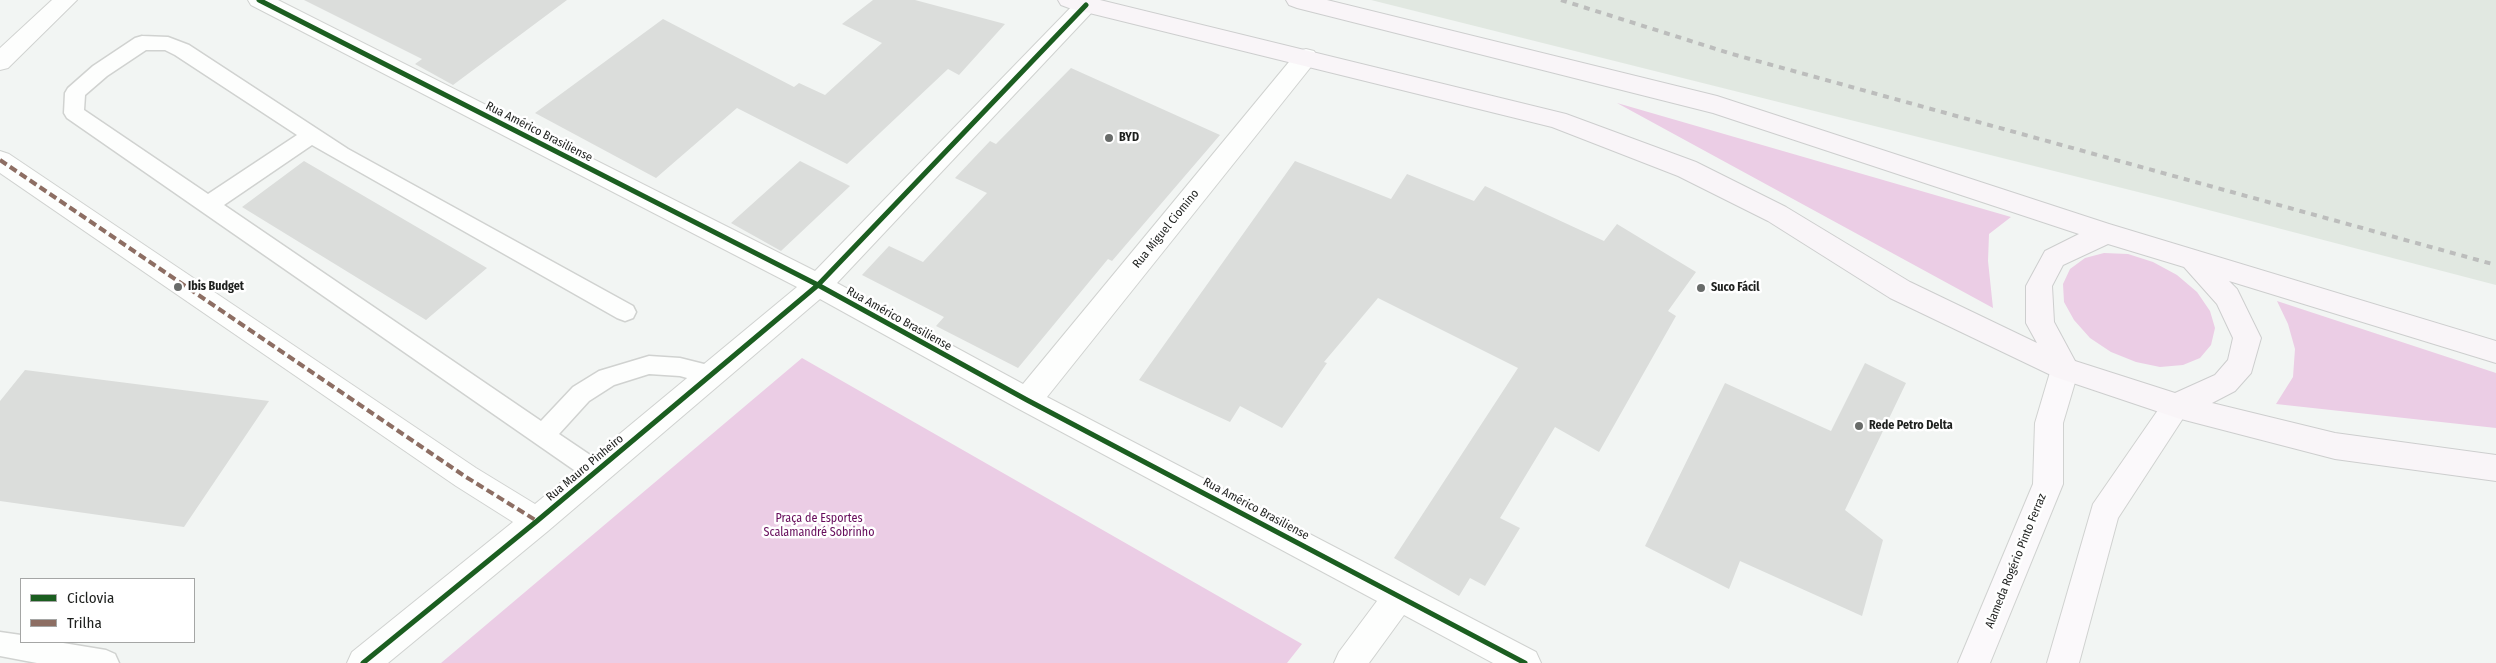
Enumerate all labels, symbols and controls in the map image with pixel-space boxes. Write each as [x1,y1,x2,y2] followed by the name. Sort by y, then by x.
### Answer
[483,99,595,165] street label: Rua Américo Brasiliense
[1119,131,1139,145] place label: BYD
[1103,132,1115,144] marker: BYD
[1130,187,1202,271] street label: Rua Miguel Ciomino
[188,280,244,294] place label: Ibis Budget
[172,281,184,293] marker: Ibis Budget
[1711,281,1760,295] place label: Suco Fácil
[1695,282,1707,294] marker: Suco Fácil
[844,284,954,354] street label: Rua Américo Brasiliense
[1869,419,1953,433] place label: Rede Petro Delta
[1853,420,1865,432] marker: Rede Petro Delta
[544,432,626,504] street label: Rua Mauro Pinheiro
[1201,475,1311,543] street label: Rua Américo Brasiliense
[1982,492,2050,630] street label: Alameda Rogério Pinto Ferraz
[764,512,874,540] park label: Praça de Esportes Scalamandré Sobrinho
[20,578,195,643] legend
[67,589,114,607] text: Ciclovia
[67,614,102,632] text: Trilha

